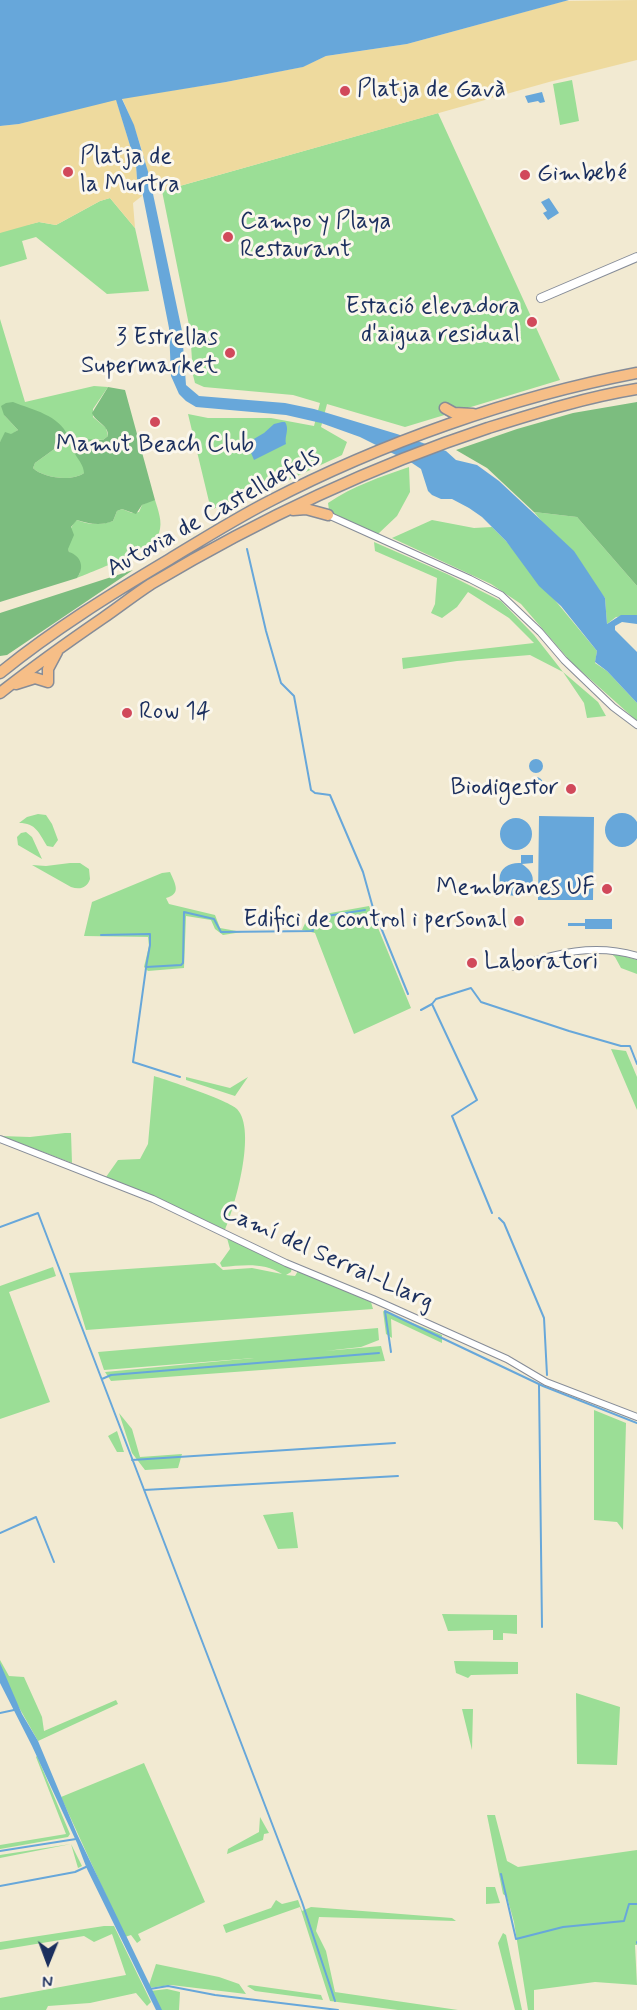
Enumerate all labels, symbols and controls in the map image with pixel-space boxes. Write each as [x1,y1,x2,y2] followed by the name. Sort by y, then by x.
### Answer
[357,77,506,105] place label: Platja de Gavà
[338,84,352,98] marker: Platja de Gavà
[80,144,180,200] place label: Platja de la Murtra
[537,161,627,189] place label: Gimbebé
[61,165,75,179] marker: Platja de la Murtra
[518,168,532,182] marker: Gimbebé
[240,209,391,265] place label: Campo y Playa Restaurant
[221,230,235,244] marker: Campo y Playa Restaurant
[345,294,520,350] place label: Estació elevadora d'aigua residual
[525,315,539,329] marker: Estació elevadora d'aigua residual
[81,325,218,381] place label: 3 Estrellas Supermarket
[223,346,237,360] marker: 3 Estrellas Supermarket
[148,415,162,429] marker: Mamut Beach Club
[56,432,254,460] place label: Mamut Beach Club
[102,443,326,585] street label: Autovia de Castelldefels
[139,699,211,727] place label: Row 14
[120,706,134,720] marker: Row 14
[451,775,559,803] place label: Biodigestor
[564,782,578,796] marker: Biodigestor
[436,875,595,903] place label: Membranes UF
[600,882,614,896] marker: Membranes UF
[243,907,507,935] place label: Edifici de control i personal
[512,914,526,928] marker: Edifici de control i personal
[484,949,598,977] place label: Laboratori
[465,956,479,970] marker: Laboratori
[217,1198,437,1318] street label: Camí del Serral-Llarg
[18,1932,78,1992] north arrow
[42,1970,53,1991] text: N

